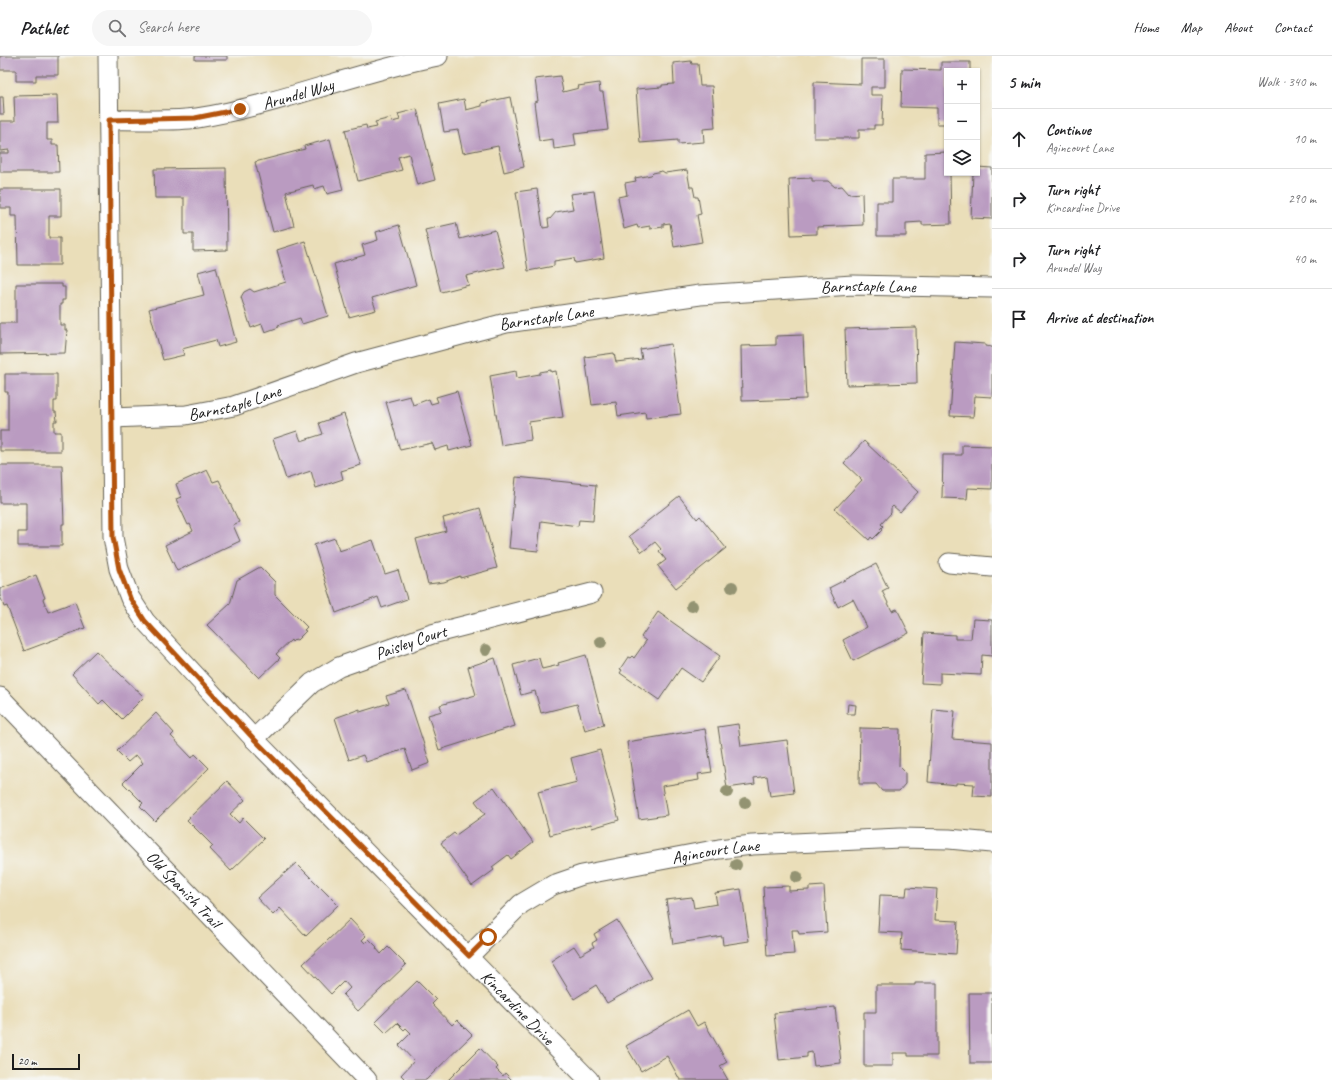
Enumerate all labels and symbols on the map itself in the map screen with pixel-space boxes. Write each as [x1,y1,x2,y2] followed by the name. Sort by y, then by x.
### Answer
[260,74,337,114] street label: Arundel Way
[231,100,249,118] route end
[820,275,917,298] street label: Barnstaple Lane
[497,300,596,335] street label: Barnstaple Lane
[186,380,285,425] street label: Barnstaple Lane
[372,620,451,664] street label: Paisley Court
[670,835,761,869] street label: Agincourt Lane
[142,847,228,935] street label: Old Spanish Trail
[479,928,497,946] route start
[476,966,559,1050] street label: Kincardine Drive
[12,1052,80,1071] scale bar

